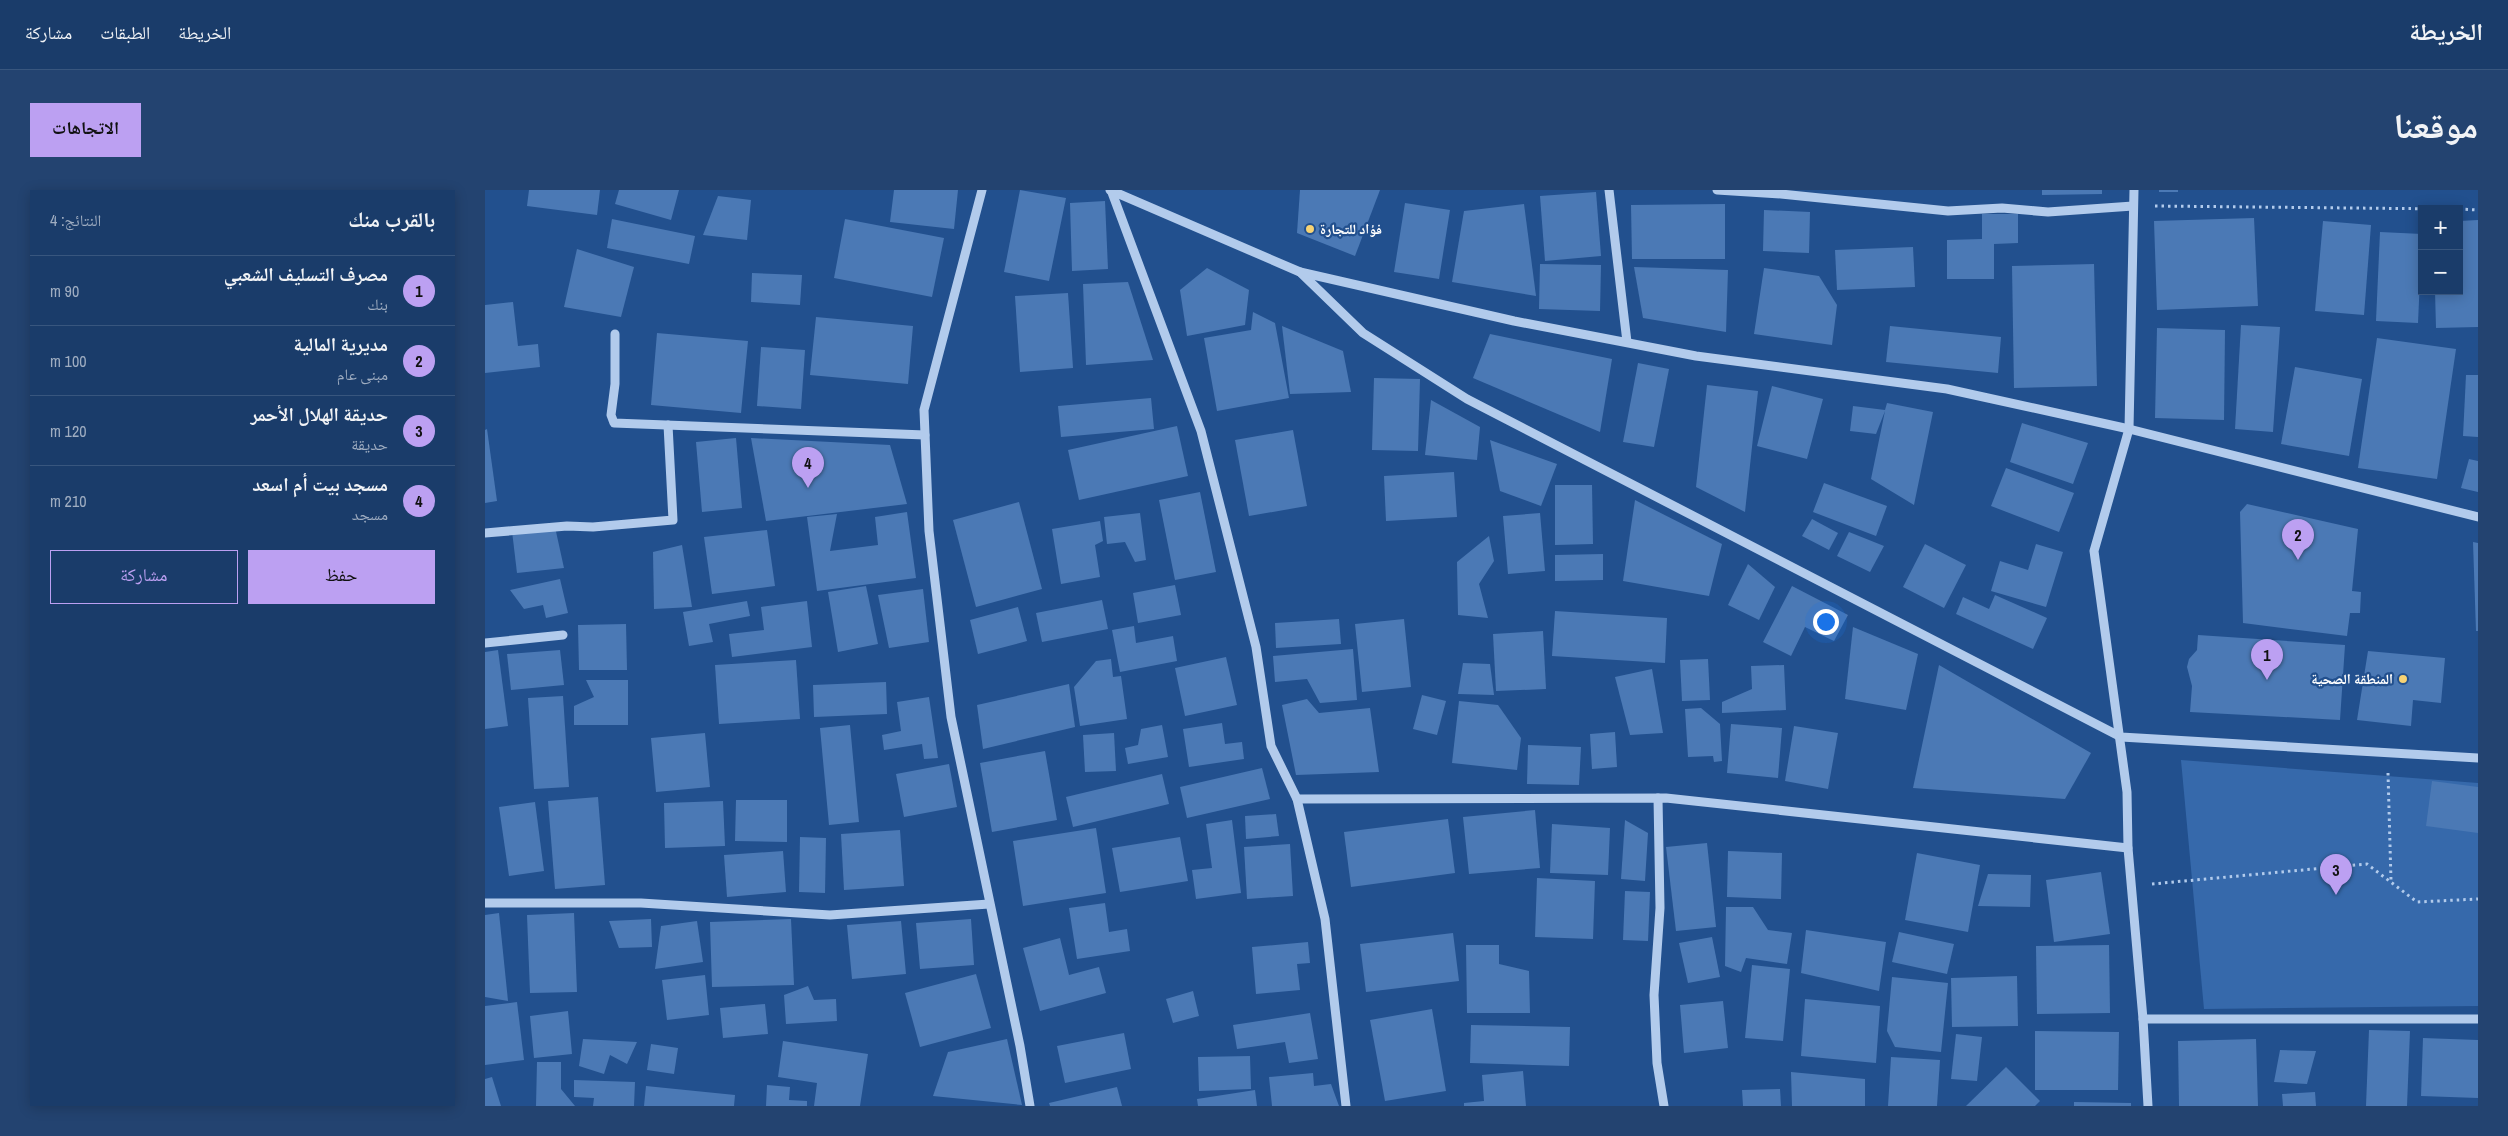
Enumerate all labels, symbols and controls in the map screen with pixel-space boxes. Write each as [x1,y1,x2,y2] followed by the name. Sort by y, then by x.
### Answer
[2409,15,2483,47] text: الخريطة
[25,20,72,45] text: مشاركة
[100,20,150,45] text: الطبقات
[178,20,231,45] text: الخريطة
[2393,102,2478,149] text: موقعنا
[30,103,141,157] button: الاتجاهات
[348,205,435,234] text: بالقرب منك
[2418,205,2463,295] map controls
[2418,205,2463,250] button: +
[50,209,101,231] text: النتائج: 4
[1320,220,1382,238] place label: فؤاد للتجارة
[1304,223,1316,235] marker: فؤاد للتجارة
[2418,250,2463,295] button: −
[224,261,388,287] text: مصرف التسليف الشعبي
[50,280,79,302] text: 90 m
[415,280,423,302] text: 1
[367,293,388,315] text: بنك
[293,331,388,357] text: مديرية المالية
[50,350,86,372] text: 100 m
[415,350,423,372] text: 2
[337,363,388,385] text: مبنى عام
[250,401,388,427] text: حديقة الهلال الأحمر
[50,420,86,442] text: 120 m
[415,420,423,442] text: 3
[351,433,388,455] text: حديقة
[792,447,824,488] pin: 4
[252,471,388,497] text: مسجد بيت أم اسعد
[50,490,86,512] text: 210 m
[415,490,423,512] text: 4
[352,503,388,525] text: مسجد
[2282,519,2314,560] pin: 2
[50,550,238,604] button: مشاركة
[248,550,435,604] button: حفظ
[1813,609,1839,635] your location
[2251,639,2283,680] pin: 1
[2311,670,2393,688] place label: المنطقة الصحية
[2397,673,2409,685] marker: المنطقة الصحية
[2320,854,2352,895] pin: 3

